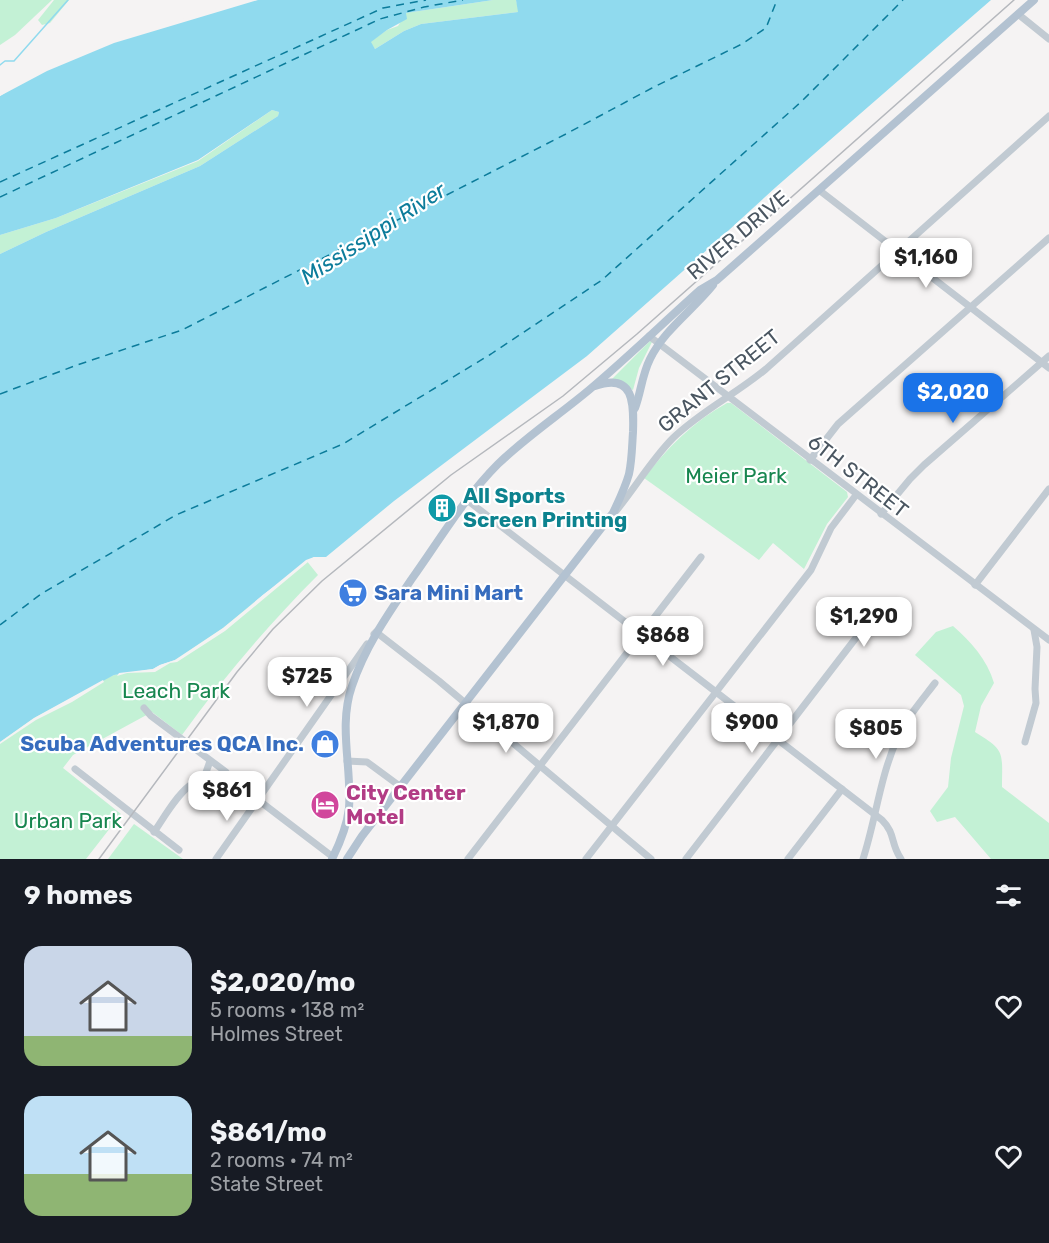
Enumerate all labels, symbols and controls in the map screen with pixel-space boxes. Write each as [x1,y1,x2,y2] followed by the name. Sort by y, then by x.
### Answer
[296,176,452,290] water label: Mississippi River
[682,185,794,284] street label: RIVER DRIVE
[877,238,975,289] pin: $1,160
[894,245,958,269] text: $1,160
[653,324,785,438] street label: GRANT STREET
[904,373,1002,424] pin: $2,020
[917,380,989,404] text: $2,020
[803,429,913,523] street label: 6TH STREET
[685,463,787,488] park label: Meier Park
[463,483,627,532] place label: All Sports Screen Printing
[426,492,458,524] building icon: All Sports Screen Printing
[337,577,369,609] supermarket icon: Sara Mini Mart
[374,580,523,605] place label: Sara Mini Mart
[815,597,913,648] pin: $1,290
[830,604,898,628] text: $1,290
[627,616,699,667] pin: $868
[636,623,690,647] text: $868
[271,657,343,708] pin: $725
[282,664,332,688] text: $725
[122,678,230,703] park label: Leach Park
[457,703,555,754] pin: $1,870
[716,703,788,754] pin: $900
[840,709,912,760] pin: $805
[472,710,540,734] text: $1,870
[725,710,779,734] text: $900
[849,716,903,740] text: $805
[309,728,341,760] shop icon: Scuba Adventures QCA Inc.
[20,731,304,756] place label: Scuba Adventures QCA Inc.
[191,771,263,822] pin: $861
[202,778,252,802] text: $861
[346,780,466,829] place label: City Center Motel
[309,789,341,821] hotel icon: City Center Motel
[14,808,122,833] park label: Urban Park
[992,879,1025,912] icon: filters
[24,880,133,911] text: 9 homes
[210,967,355,998] text: $2,020/mo
[72,970,144,1042] icon: home
[992,990,1025,1023] icon: heart
[210,998,364,1022] text: 5 rooms · 138 m²
[210,1022,343,1046] text: Holmes Street
[210,1117,327,1148] text: $861/mo
[72,1120,144,1192] icon: home
[992,1140,1025,1173] icon: heart
[210,1148,353,1172] text: 2 rooms · 74 m²
[210,1172,323,1196] text: State Street

